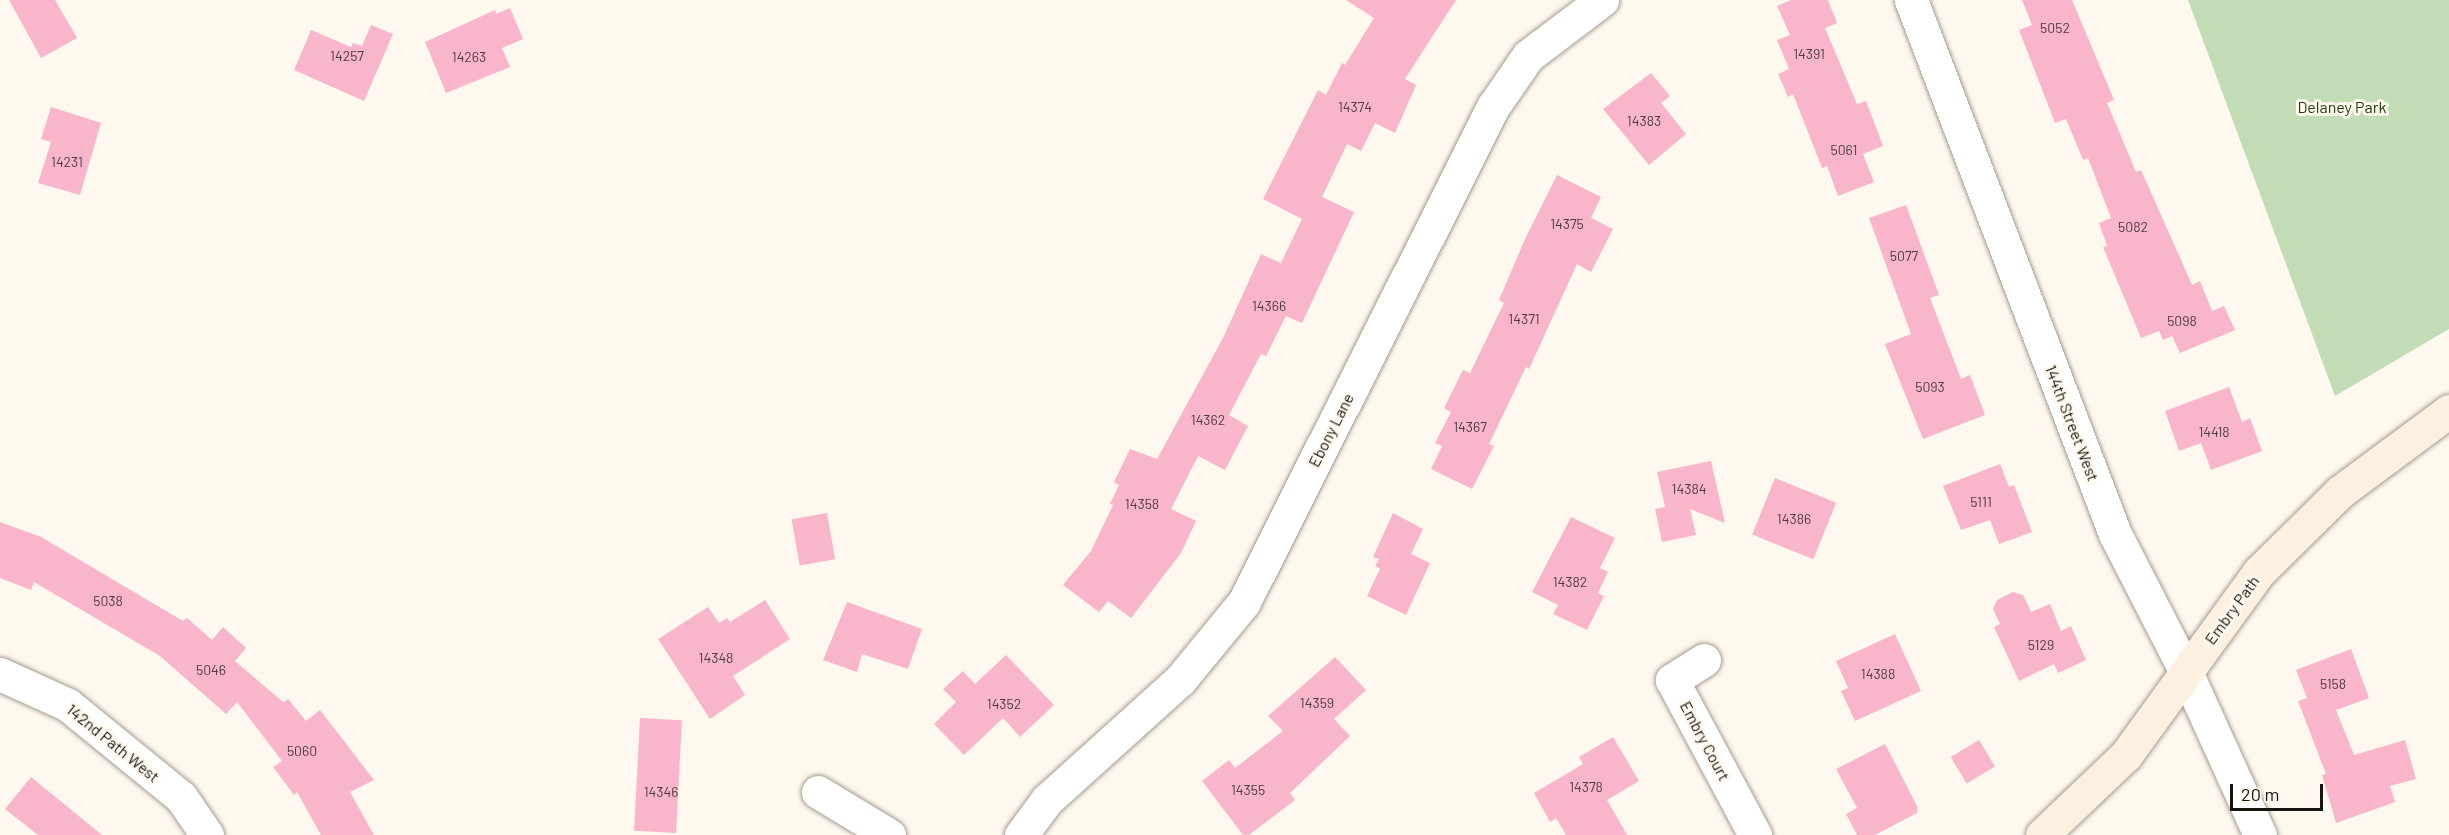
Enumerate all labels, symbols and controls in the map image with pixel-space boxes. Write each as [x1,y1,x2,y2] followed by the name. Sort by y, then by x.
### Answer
[2040,20,2070,36] house number: 5052
[1793,46,1825,62] house number: 14391
[330,48,364,64] house number: 14257
[452,49,486,65] house number: 14263
[2297,97,2387,117] park label: Delaney Park
[1338,99,1372,115] house number: 14374
[1627,113,1661,129] house number: 14383
[1831,142,1857,158] house number: 5061
[51,154,83,170] house number: 14231
[1550,216,1584,232] house number: 14375
[2118,219,2148,235] house number: 5082
[1890,248,1918,264] house number: 5077
[1252,298,1286,314] house number: 14366
[1508,311,1540,327] house number: 14371
[2167,313,2197,329] house number: 5098
[2041,362,2103,484] street label: 144th Street West
[1915,379,1945,395] house number: 5093
[1304,390,1358,470] street label: Ebony Lane
[1191,412,1225,428] house number: 14362
[1453,419,1487,435] house number: 14367
[2198,424,2230,440] house number: 14418
[1672,481,1706,497] house number: 14384
[1970,494,1992,510] house number: 5111
[1125,496,1159,512] house number: 14358
[1777,511,1811,527] house number: 14386
[2201,572,2263,648] street label: Embry Path
[1553,574,1587,590] house number: 14382
[93,593,123,609] house number: 5038
[2028,637,2054,653] house number: 5129
[699,650,733,666] house number: 14348
[196,662,226,678] house number: 5046
[1861,666,1895,682] house number: 14388
[2320,676,2346,692] house number: 5158
[1300,695,1334,711] house number: 14359
[987,696,1021,712] house number: 14352
[1676,698,1734,784] street label: Embry Court
[63,700,163,786] street label: 142nd Path West
[287,743,317,759] house number: 5060
[2233,772,2326,810] scale bar
[1569,779,1603,795] house number: 14378
[1231,782,1265,798] house number: 14355
[2241,783,2279,805] text: 20 m
[644,784,678,800] house number: 14346

